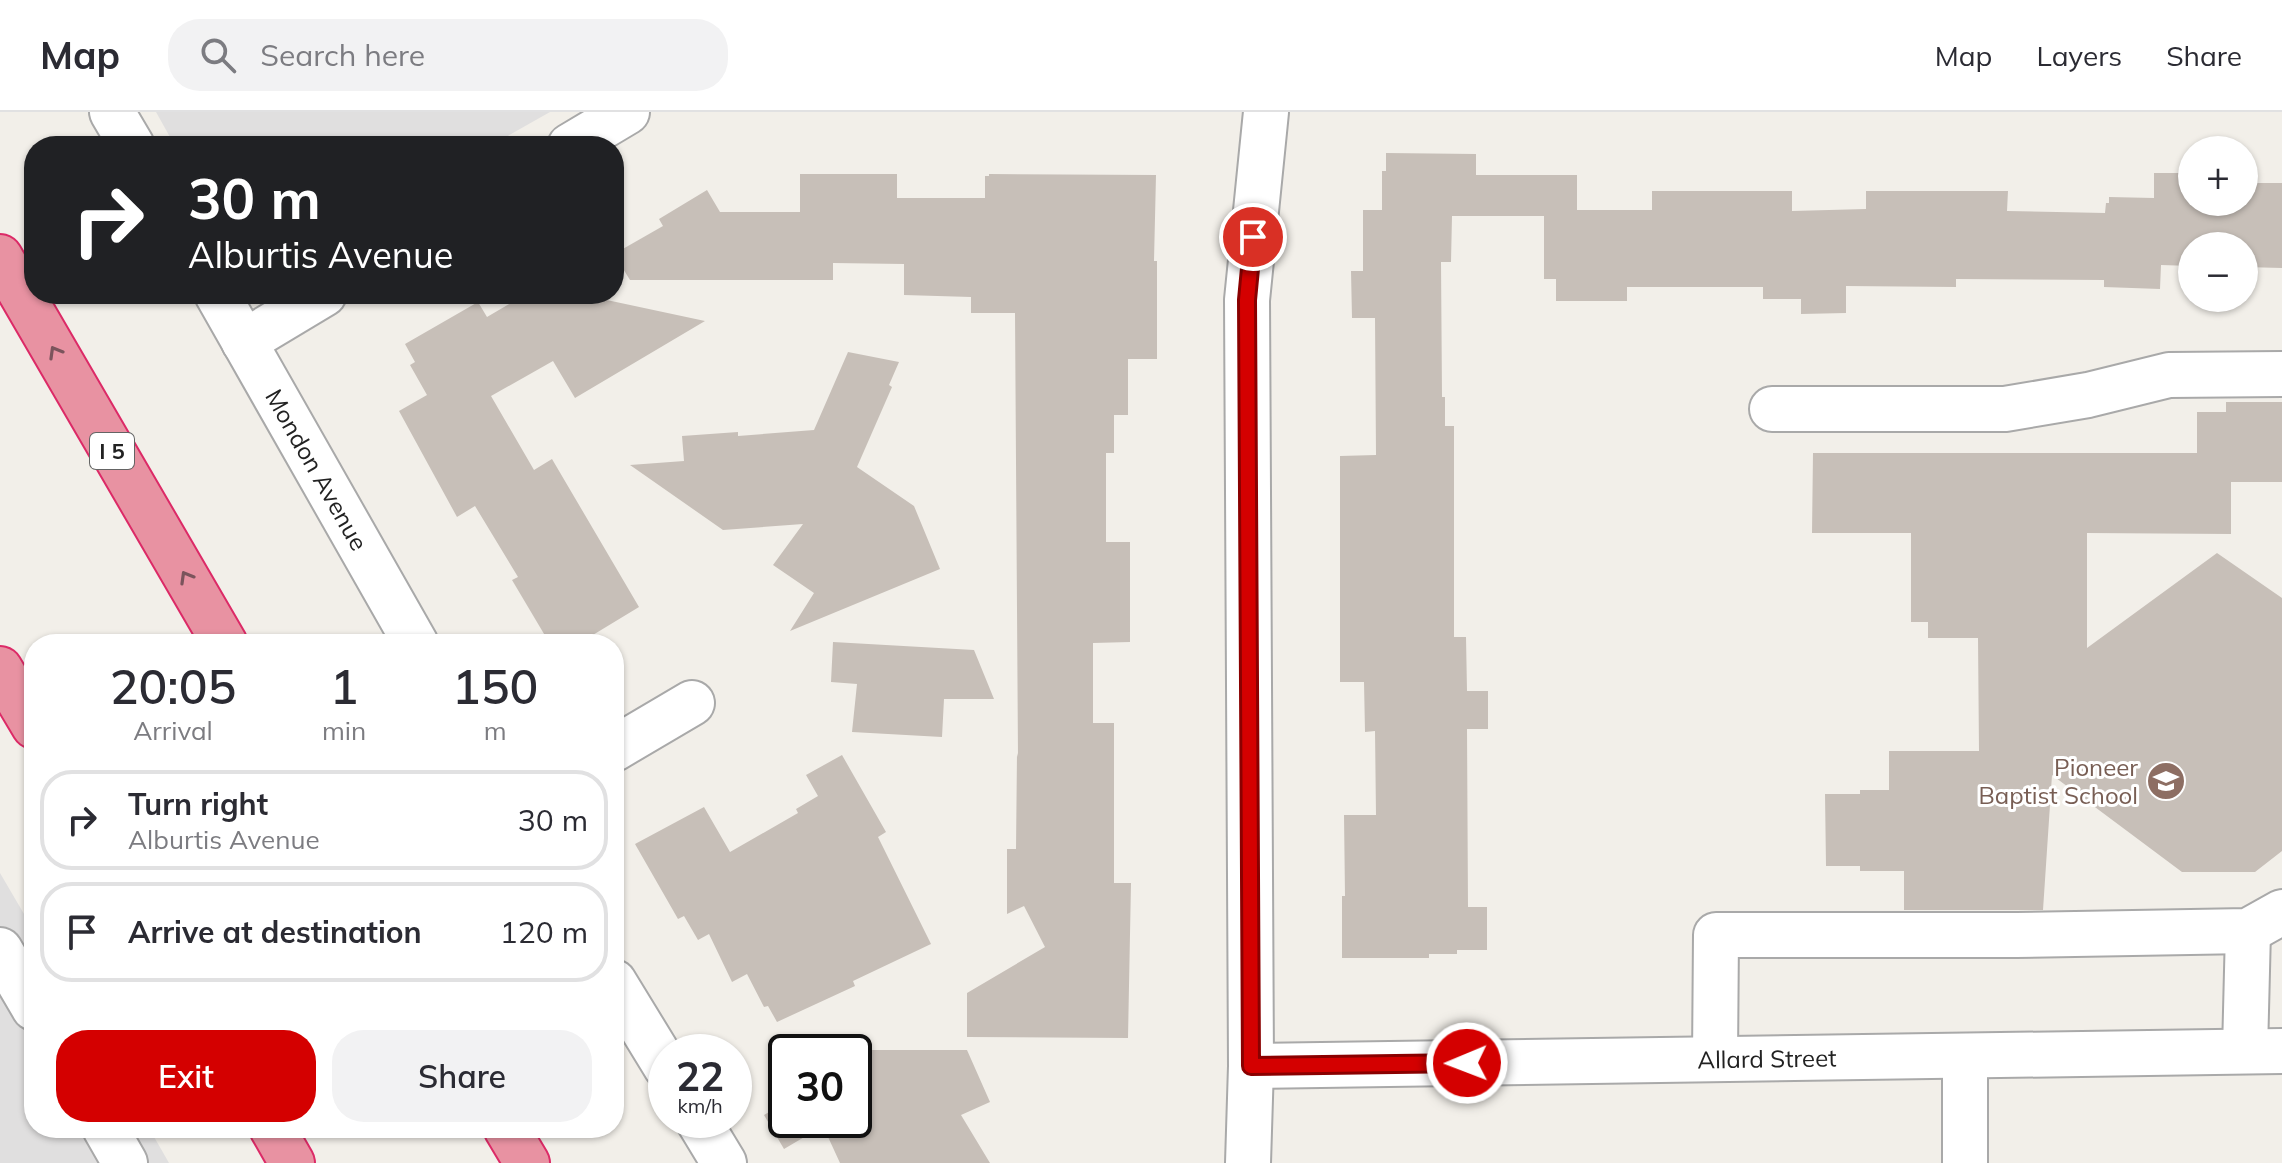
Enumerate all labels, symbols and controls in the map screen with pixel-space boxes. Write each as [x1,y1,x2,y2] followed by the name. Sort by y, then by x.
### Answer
[168,19,728,91] search box
[40,31,120,79] text: Map
[196,33,240,77] icon: search
[260,36,425,74] text: Search here
[1935,38,1992,73] text: Map
[2036,38,2122,73] text: Layers
[2166,38,2242,73] text: Share
[2178,136,2258,312] map controls
[2178,136,2258,216] button: +
[188,163,321,233] text: 30 m
[56,168,160,272] icon: right
[1219,203,1287,271] pin
[1231,215,1275,259] icon: arrive
[188,232,453,277] text: Alburtis Avenue
[2178,232,2258,312] button: −
[49,346,65,361] one-way arrow
[259,384,374,555] street label: Mondon Avenue
[90,433,134,469] road number: I 5
[180,571,196,585] one-way arrow
[110,656,236,716] text: 20:05
[330,656,358,716] text: 1
[452,656,538,716] text: 150
[133,714,213,747] text: Arrival
[322,714,366,747] text: min
[484,714,507,747] text: m
[1978,752,2138,810] place label: Pioneer Baptist School
[2145,760,2187,802] school or university icon: Pioneer Baptist School
[128,785,268,823] text: Turn right
[60,798,104,842] icon: right
[518,801,588,839] text: 30 m
[128,823,320,856] text: Alburtis Avenue
[60,910,104,954] icon: arrive
[128,913,422,951] text: Arrive at destination
[500,913,588,951] text: 120 m
[1425,1021,1509,1105] position arrow
[56,1030,316,1122] button: Exit
[332,1030,592,1122] button: Share
[768,1034,872,1138] speed limit sign: 30
[1697,1042,1837,1075] street label: Allard Street
[676,1051,724,1101] text: 22
[677,1093,723,1118] text: km/h

